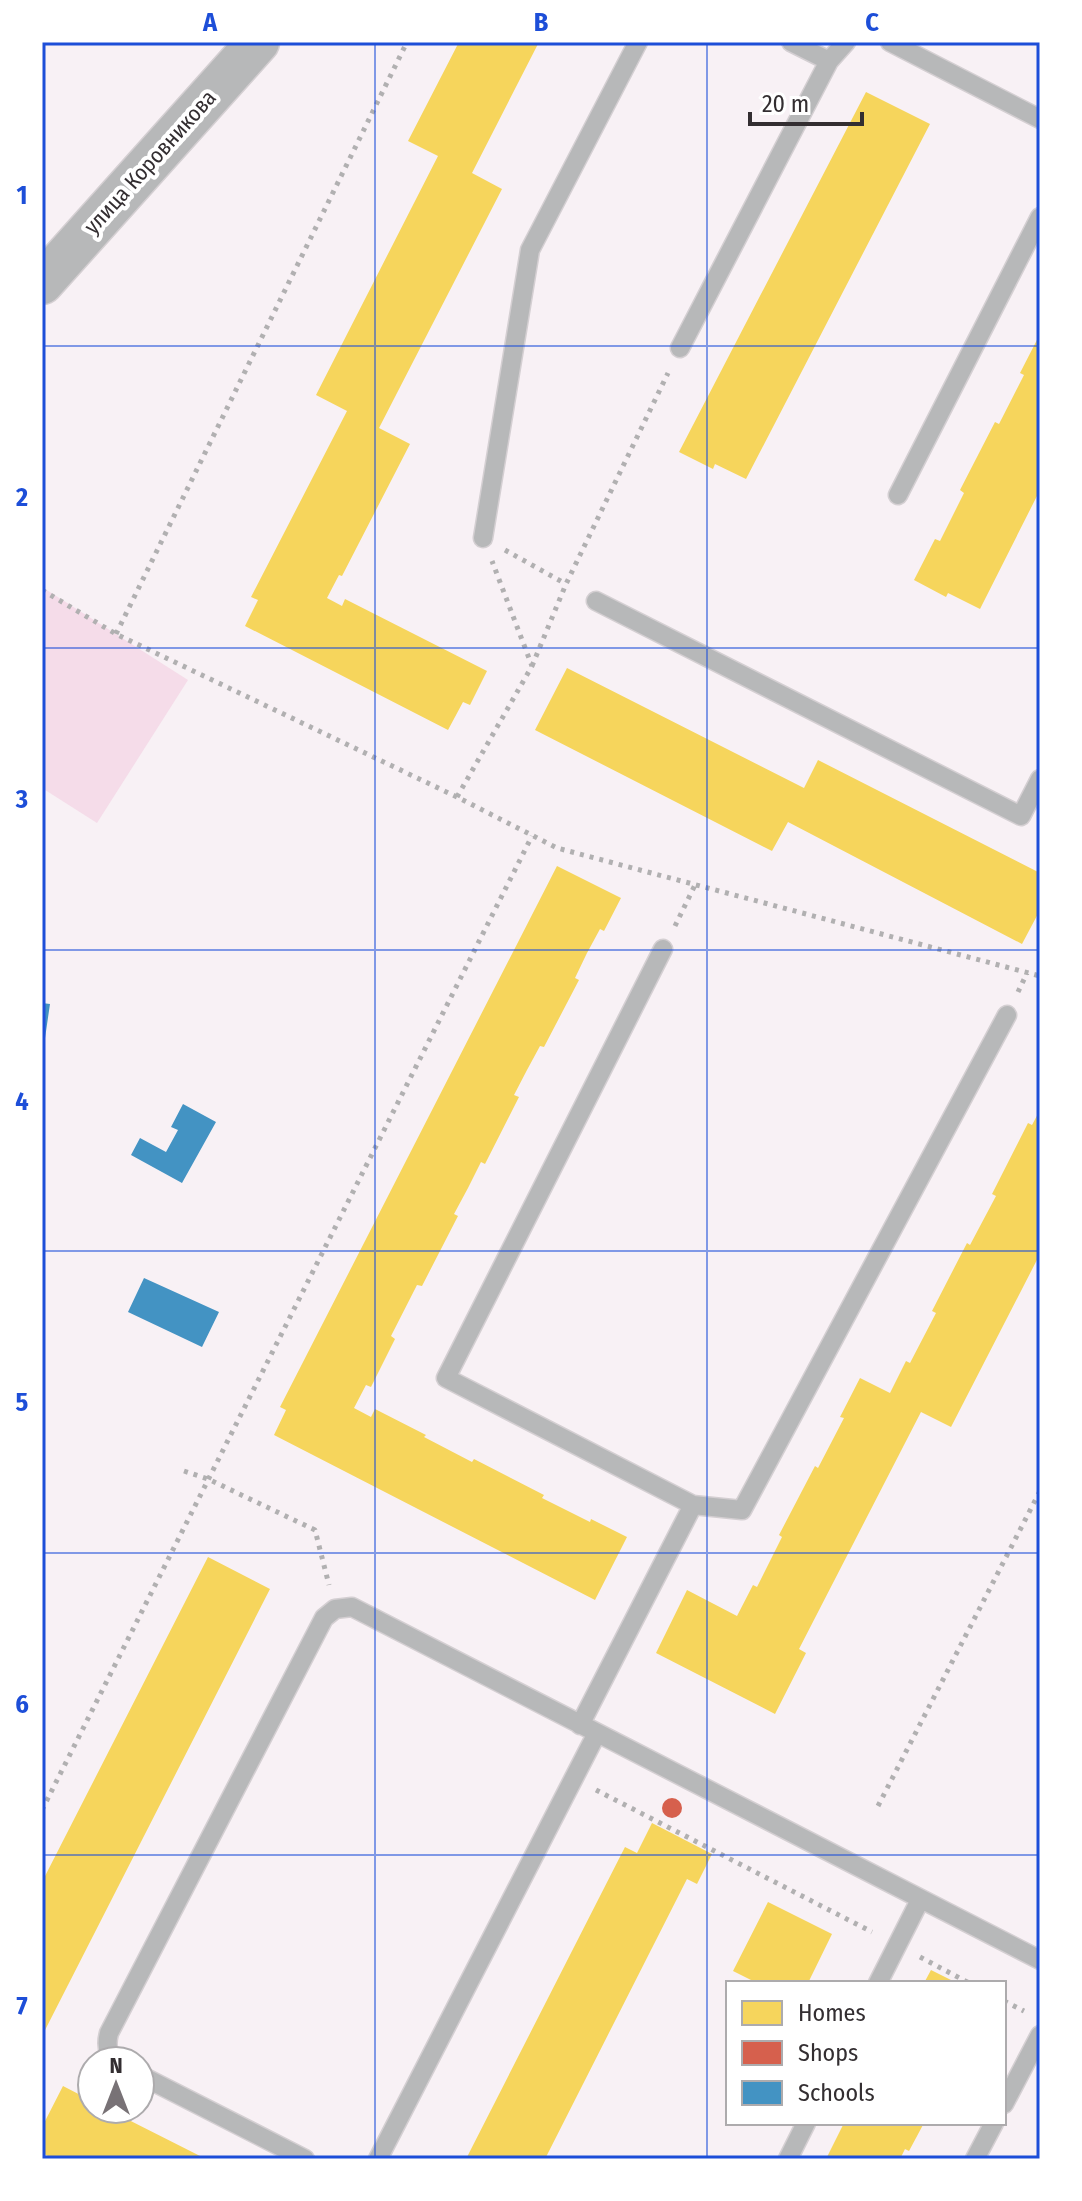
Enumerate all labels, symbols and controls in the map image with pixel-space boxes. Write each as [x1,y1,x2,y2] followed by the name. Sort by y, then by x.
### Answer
[202,7,218,38] text: A
[534,7,549,38] text: B
[865,7,879,38] text: C
[750,76,862,126] scale bar
[78,84,222,240] street label: улица Коровникова
[762,90,809,118] text: 20 m
[17,180,28,211] text: 1
[15,482,28,513] text: 2
[15,784,28,815] text: 3
[15,1086,29,1117] text: 4
[16,1387,29,1418] text: 5
[15,1689,29,1720] text: 6
[726,1981,1006,2125] legend
[16,1991,28,2022] text: 7
[798,1999,866,2027] text: Homes
[798,2039,858,2067] text: Shops
[76,2045,156,2125] north arrow
[109,2052,123,2079] text: N
[798,2079,875,2107] text: Schools

